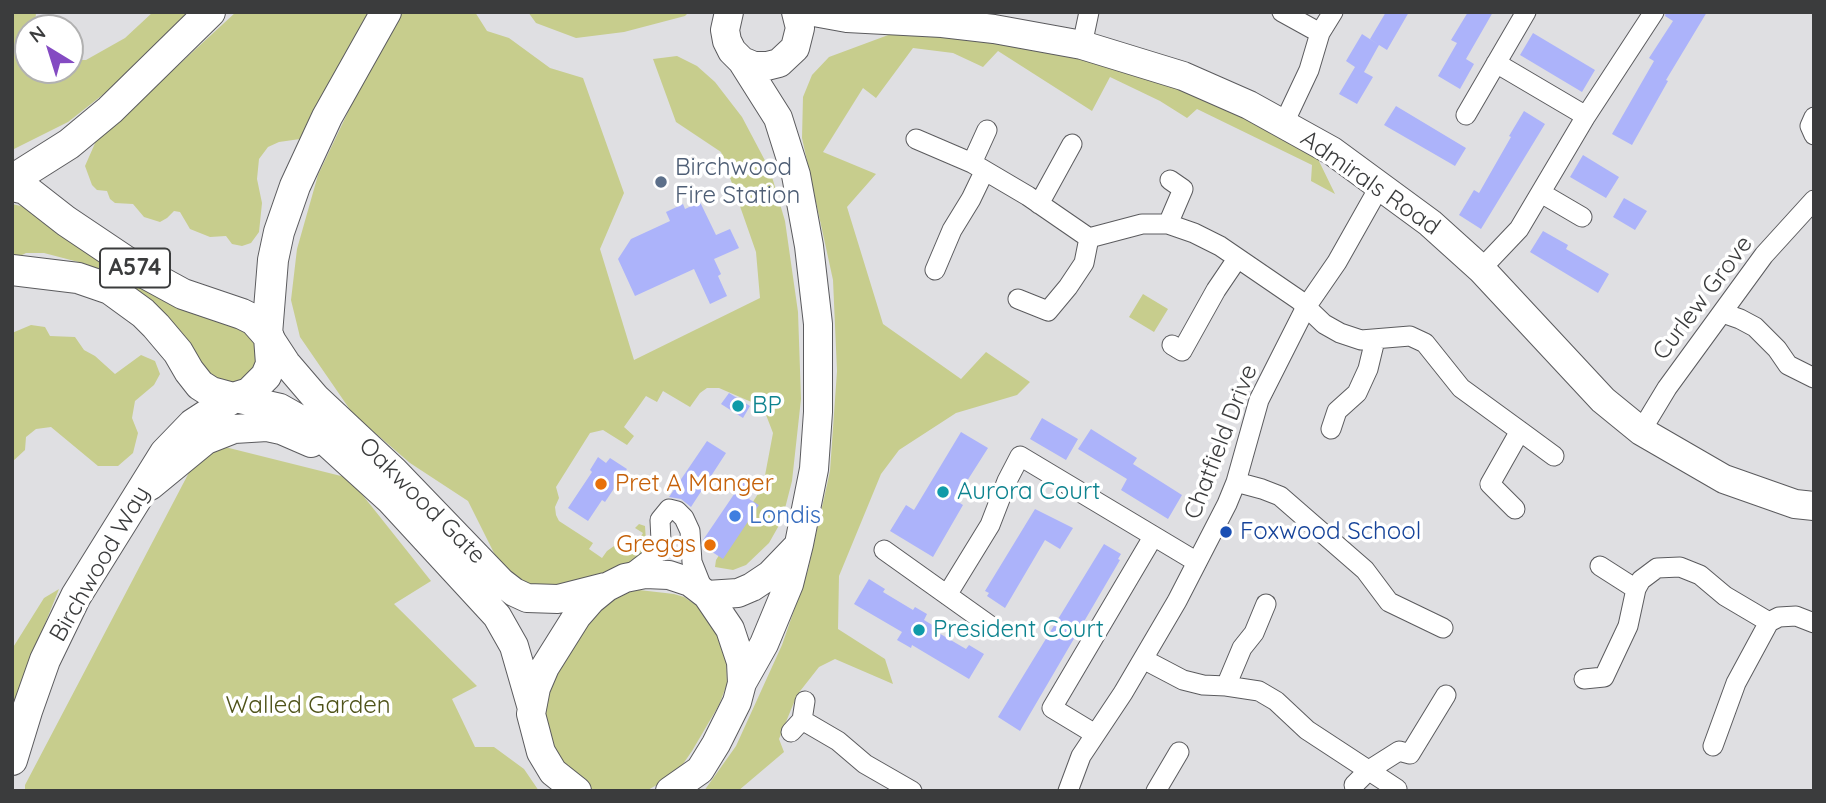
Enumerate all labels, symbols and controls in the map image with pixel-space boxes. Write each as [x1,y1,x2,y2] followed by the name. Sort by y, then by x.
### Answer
[14,14,84,84] north arrow
[24,20,50,48] text: N
[1295,124,1445,242] street label: Admirals Road
[675,154,800,210] place label: Birchwood Fire Station
[653,174,669,190] marker: Birchwood Fire Station
[1647,230,1759,366] street label: Curlew Grove
[100,248,170,288] road number: A574
[1178,361,1264,523] street label: Chatfield Drive
[752,392,782,420] place label: BP
[730,398,746,414] marker: BP
[353,432,491,570] street label: Oakwood Gate
[615,470,774,498] place label: Pret A Manger
[593,476,609,492] marker: Pret A Manger
[957,478,1100,506] place label: Aurora Court
[44,481,156,647] street label: Birchwood Way
[935,484,951,500] marker: Aurora Court
[749,502,821,530] place label: Londis
[727,508,743,524] marker: Londis
[1240,518,1421,546] place label: Foxwood School
[1218,524,1234,540] marker: Foxwood School
[616,531,696,559] place label: Greggs
[702,537,718,553] marker: Greggs
[933,616,1104,644] place label: President Court
[911,622,927,638] marker: President Court
[225,692,391,720] park label: Walled Garden

